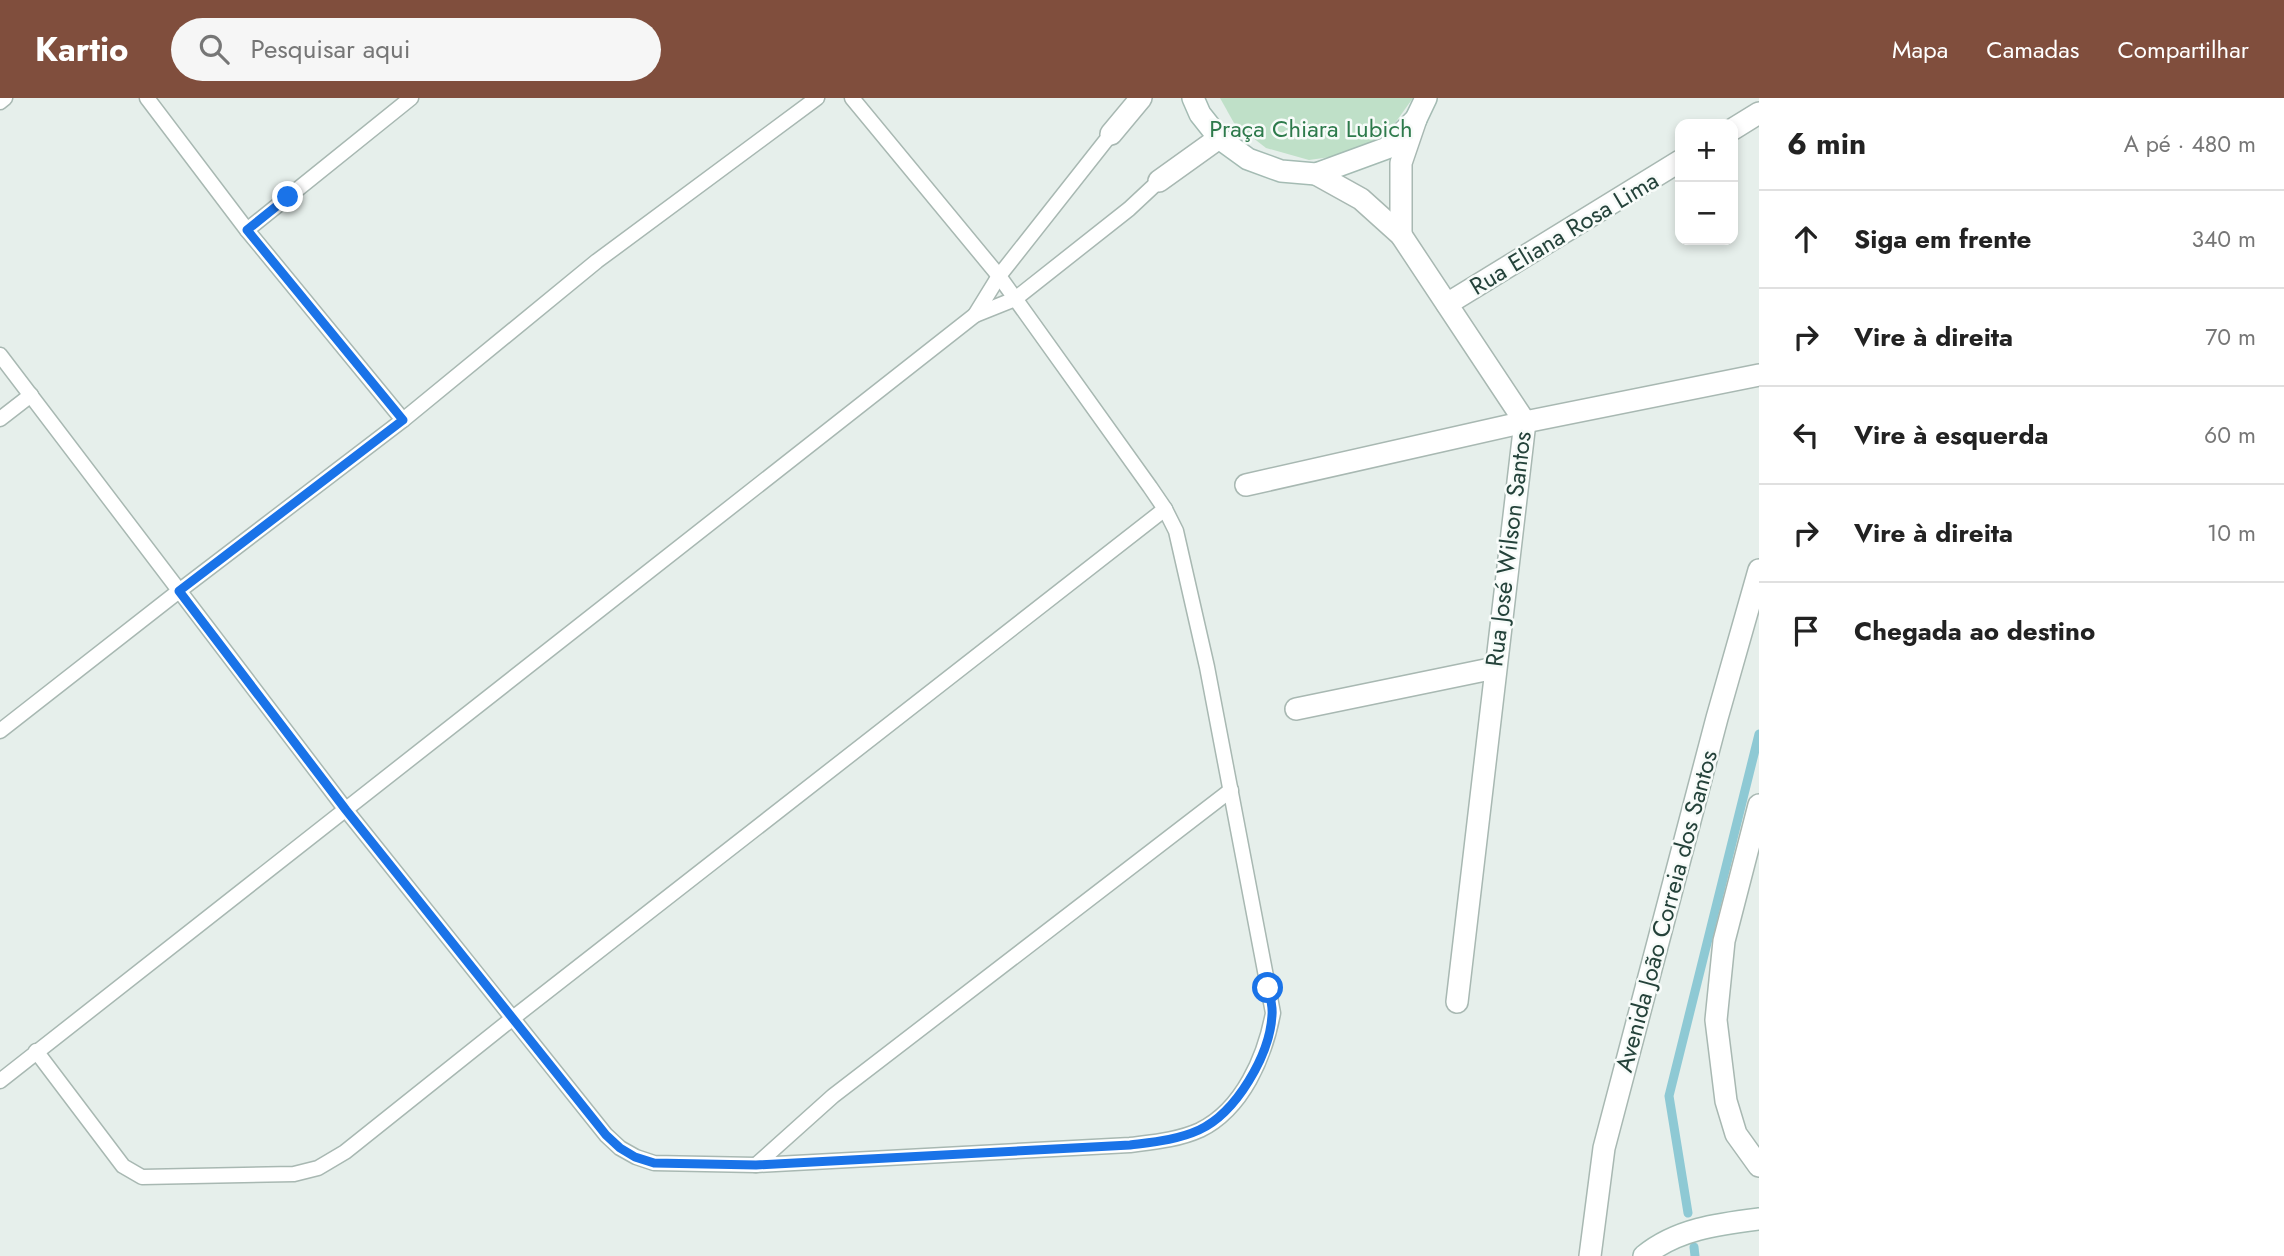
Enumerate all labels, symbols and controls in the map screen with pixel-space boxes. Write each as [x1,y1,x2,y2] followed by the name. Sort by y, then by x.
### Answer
[171,18,661,81] search box
[35,26,129,73] text: Kartio
[195,30,233,68] icon: search
[251,30,411,68] text: Pesquisar aqui
[1892,32,1948,67] text: Mapa
[1986,32,2079,67] text: Camadas
[2117,32,2249,67] text: Compartilhar
[1209,111,1413,146] park label: Praça Chiara Lubich
[1675,119,1738,245] map controls
[1675,119,1738,182] button: +
[1787,122,1866,165] text: 6 min
[2124,127,2256,161] text: A pé · 480 m
[1463,163,1665,303] street label: Rua Eliana Rosa Lima
[272,181,303,212] route end
[1675,182,1738,245] button: −
[1787,220,1825,258] icon: ahead
[1854,220,2031,258] text: Siga em frente
[2191,222,2256,256] text: 340 m
[1787,318,1825,356] icon: right
[1854,318,2013,356] text: Vire à direita
[2205,320,2256,354] text: 70 m
[1787,416,1825,454] icon: left
[1854,416,2049,454] text: Vire à esquerda
[2204,418,2256,452] text: 60 m
[1476,429,1540,669] street label: Rua José Wilson Santos
[1787,514,1825,552] icon: right
[1854,514,2013,552] text: Vire à direita
[2207,516,2256,550] text: 10 m
[1787,612,1825,650] icon: arrive
[1854,612,2095,650] text: Chegada ao destino
[1606,746,1726,1076] street label: Avenida João Correia dos Santos
[1252,972,1283,1003] route start

